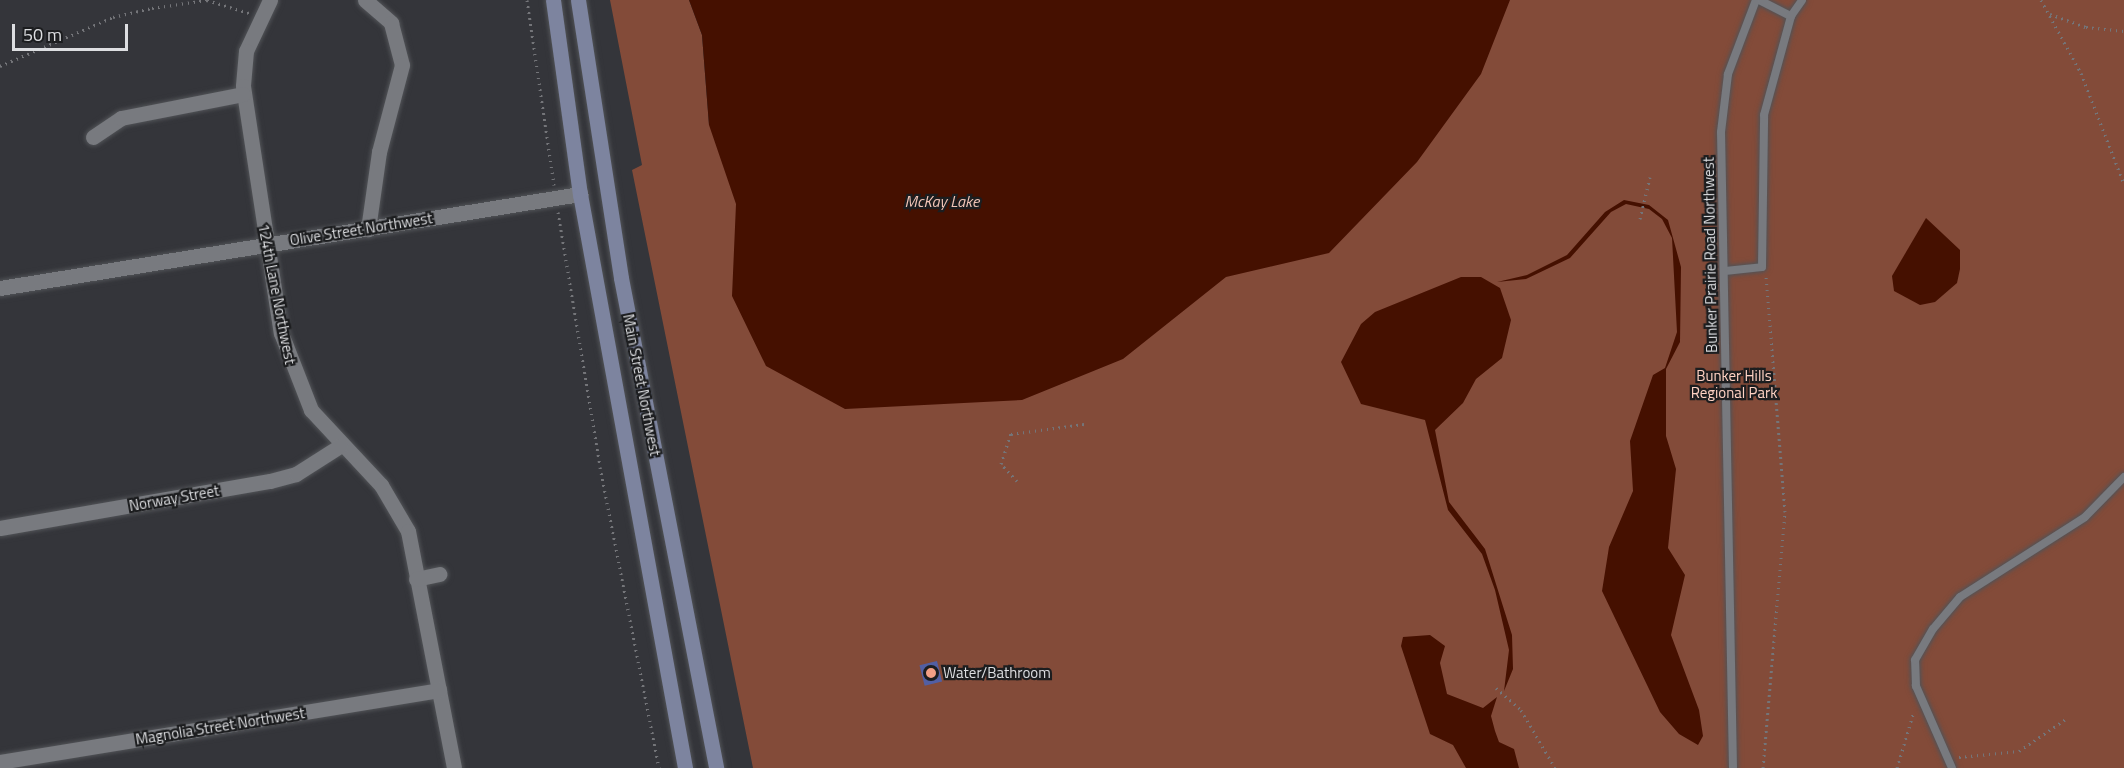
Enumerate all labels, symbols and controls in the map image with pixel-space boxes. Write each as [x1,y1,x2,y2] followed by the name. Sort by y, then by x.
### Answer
[15,12,130,50] scale bar
[23,21,62,48] text: 50 m
[1699,157,1721,353] street label: Bunker Prairie Road Northwest
[905,191,979,211] water label: McKay Lake
[288,209,434,249] street label: Olive Street Northwest
[255,222,299,366] street label: 124th Lane Northwest
[619,312,665,458] street label: Main Street Northwest
[1691,366,1777,401] park label: Bunker Hills Regional Park
[128,481,220,515] street label: Norway Street
[943,664,1051,682] place label: Water/Bathroom
[924,666,938,680] marker: Water/Bathroom
[134,704,306,748] street label: Magnolia Street Northwest

